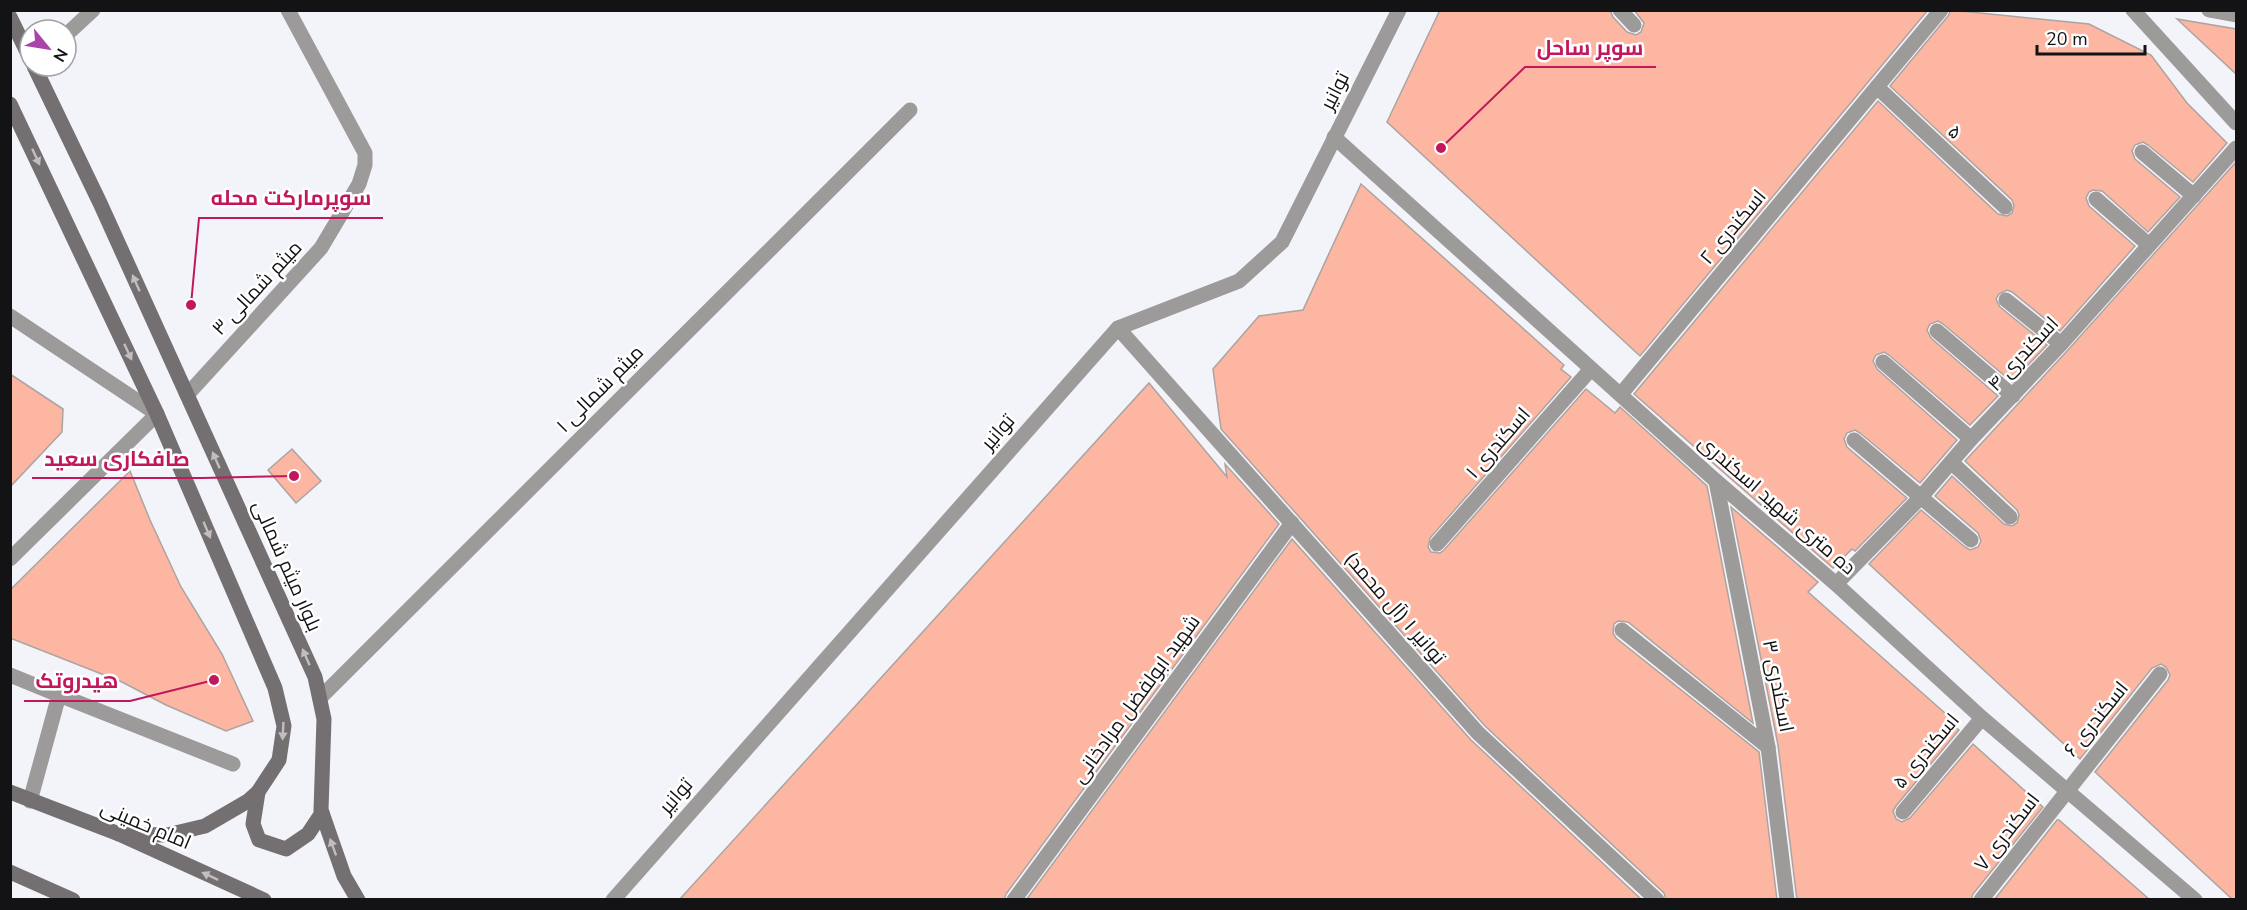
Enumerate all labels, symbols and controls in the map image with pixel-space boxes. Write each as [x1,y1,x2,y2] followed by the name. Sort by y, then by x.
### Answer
[18,18,78,78] north arrow
[2037,18,2145,56] scale bar
[2046,27,2088,51] text: 20 m
[1525,28,1656,67] callout: سوپر ساحل
[1537,34,1643,63] text: سوپر ساحل
[48,44,73,66] text: N
[1314,67,1356,116] street label: توانیر
[1942,118,1968,146] street label: ۵
[31,149,40,166] one-way arrow
[199,179,383,218] callout: سوپرمارکت محله
[211,184,371,213] text: سوپرمارکت محله
[1694,184,1772,270] street label: اسکندری ۲
[206,235,308,341] street label: میثم شمالی ۳
[131,274,140,291] one-way arrow
[1981,311,2065,397] street label: اسکندری ۴
[550,339,650,439] street label: میثم شمالی ۱
[123,344,132,361] one-way arrow
[1460,402,1536,484] street label: اسکندری ۱
[974,408,1022,457] street label: توانیر
[1692,429,1862,581] street label: ده متری شهید اسکندری
[32,439,202,478] callout: صافکاری سعید
[44,445,190,473] text: صافکاری سعید
[212,452,221,469] one-way arrow
[246,496,328,636] street label: بلوار میثم شمالی
[203,522,212,539] one-way arrow
[1338,546,1452,671] street label: توانیر ۱ (آل محمد)
[1066,609,1206,789] street label: شهید ابولفضل مرادخانی
[1756,638,1800,734] street label: اسکندری ۳
[301,648,310,665] one-way arrow
[24,662,130,701] callout: هیدروتک
[36,667,118,695] text: هیدروتک
[2057,676,2135,762] street label: اسکندری ۶
[1886,708,1966,794] street label: اسکندری ۵
[278,722,287,741] one-way arrow
[652,772,700,821] street label: توانیر
[1968,787,2046,877] street label: اسکندری ۷
[97,794,195,856] street label: امام خمینی
[327,838,337,856] one-way arrow
[201,871,219,881] one-way arrow

